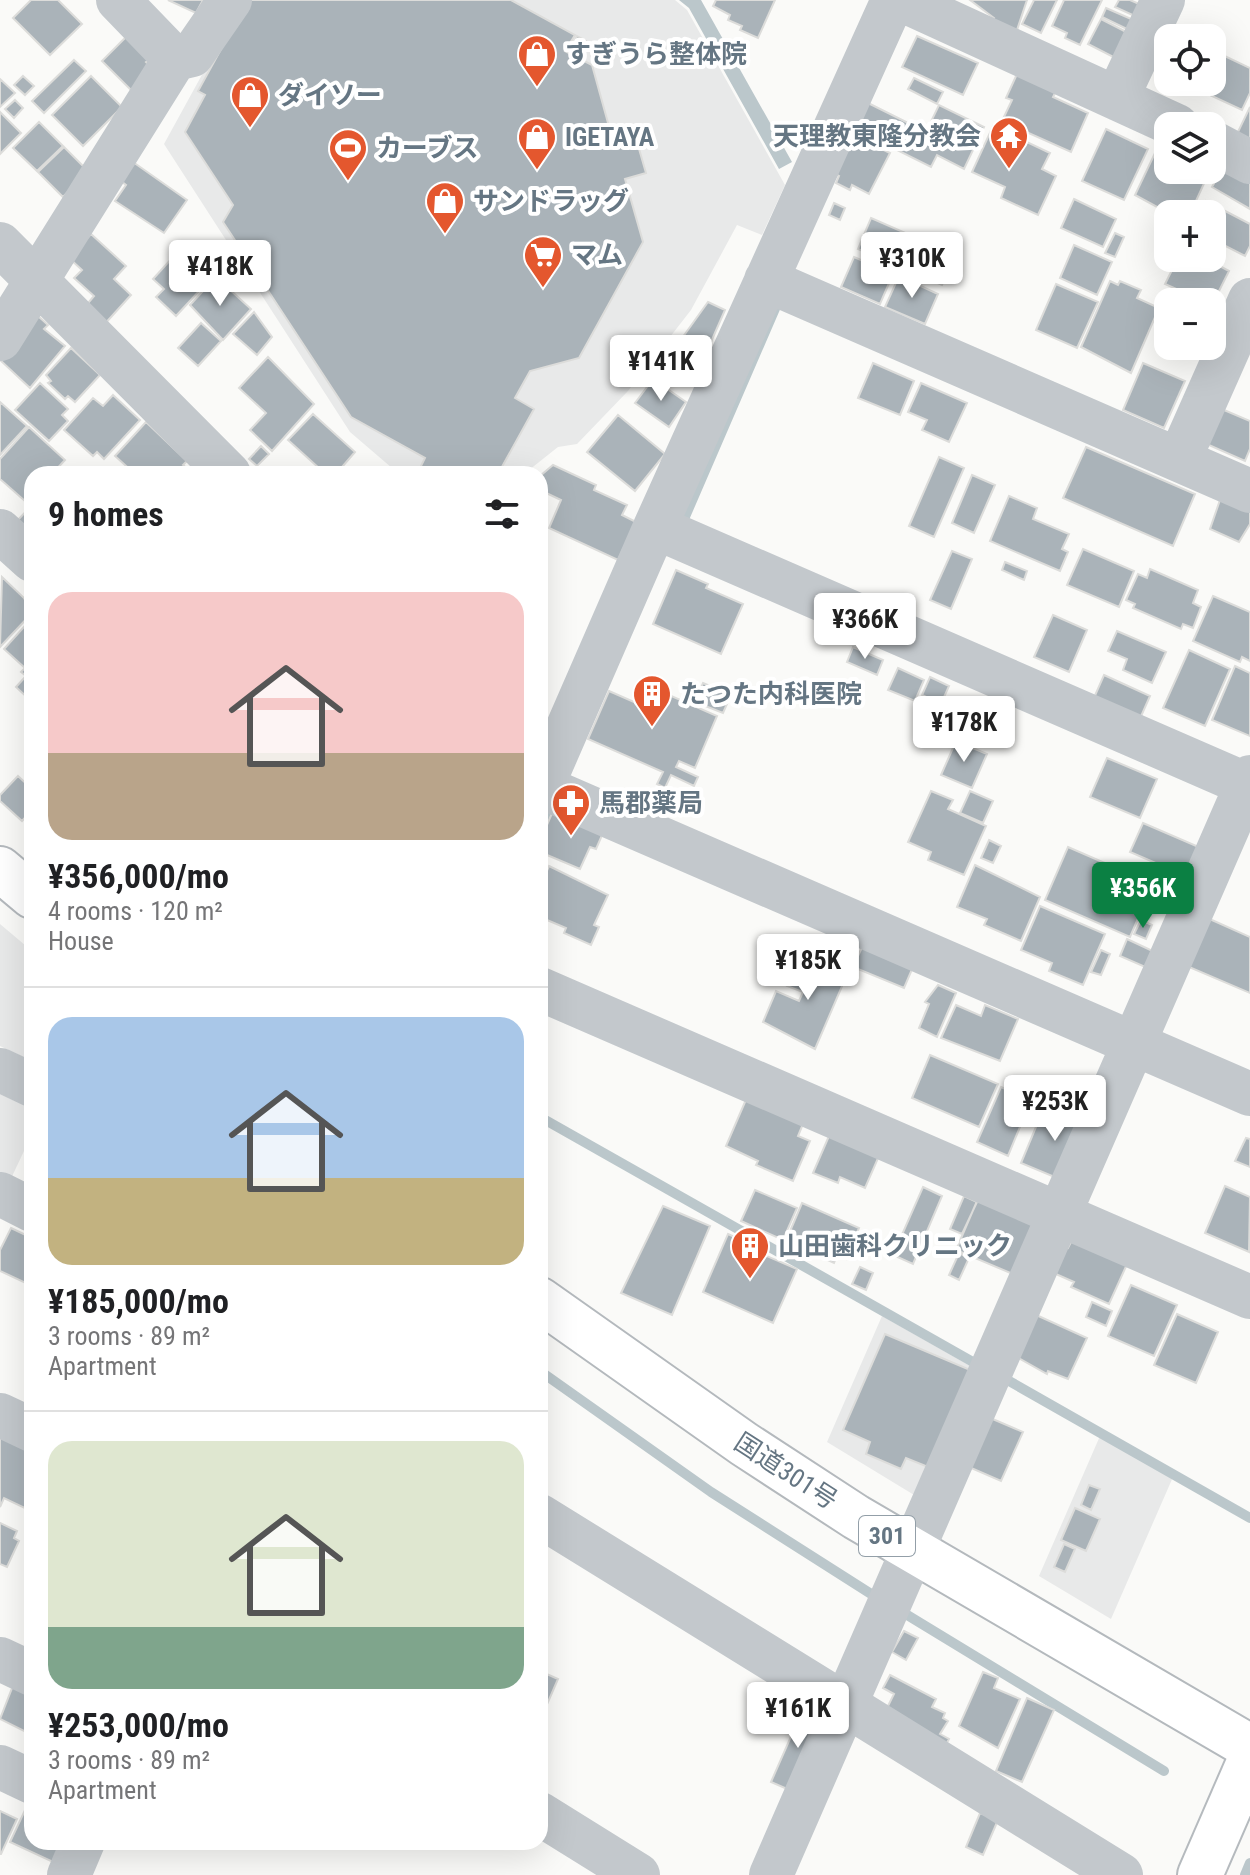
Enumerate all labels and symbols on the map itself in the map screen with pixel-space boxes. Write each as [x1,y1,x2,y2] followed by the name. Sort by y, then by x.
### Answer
[516,33,558,88] shop icon: すぎうら整体院
[565,39,747,69] place label: すぎうら整体院
[229,74,271,129] shop icon: ダイソー
[278,80,382,110] place label: ダイソー
[988,115,1030,170] temple icon: 天理教東隆分教会
[516,116,558,171] shop icon: IGETAYA
[773,121,981,151] place label: 天理教東隆分教会
[565,122,655,152] place label: IGETAYA
[327,127,369,182] sports icon: カーブス
[376,133,478,163] place label: カーブス
[424,180,466,235] shop icon: サンドラッグ
[473,186,629,216] place label: サンドラッグ
[856,232,968,300] pin: ¥310K
[522,234,564,289] supermarket icon: マム
[164,240,276,308] pin: ¥418K
[571,240,623,270] place label: マム
[605,335,717,403] pin: ¥141K
[809,593,921,661] pin: ¥366K
[631,673,673,728] building icon: たつた内科医院
[680,679,862,709] place label: たつた内科医院
[908,696,1020,764] pin: ¥178K
[550,782,592,837] pharmacy icon: 馬郡薬局
[599,788,703,818] place label: 馬郡薬局
[1087,862,1199,930] pin: ¥356K
[752,934,864,1002] pin: ¥185K
[999,1075,1111,1143] pin: ¥253K
[729,1225,771,1280] building icon: 山田歯科クリニック
[778,1231,1012,1261] place label: 山田歯科クリニック
[729,1427,843,1515] street label: 国道301号
[859,1516,915,1556] road number: 301
[742,1682,854,1750] pin: ¥161K

